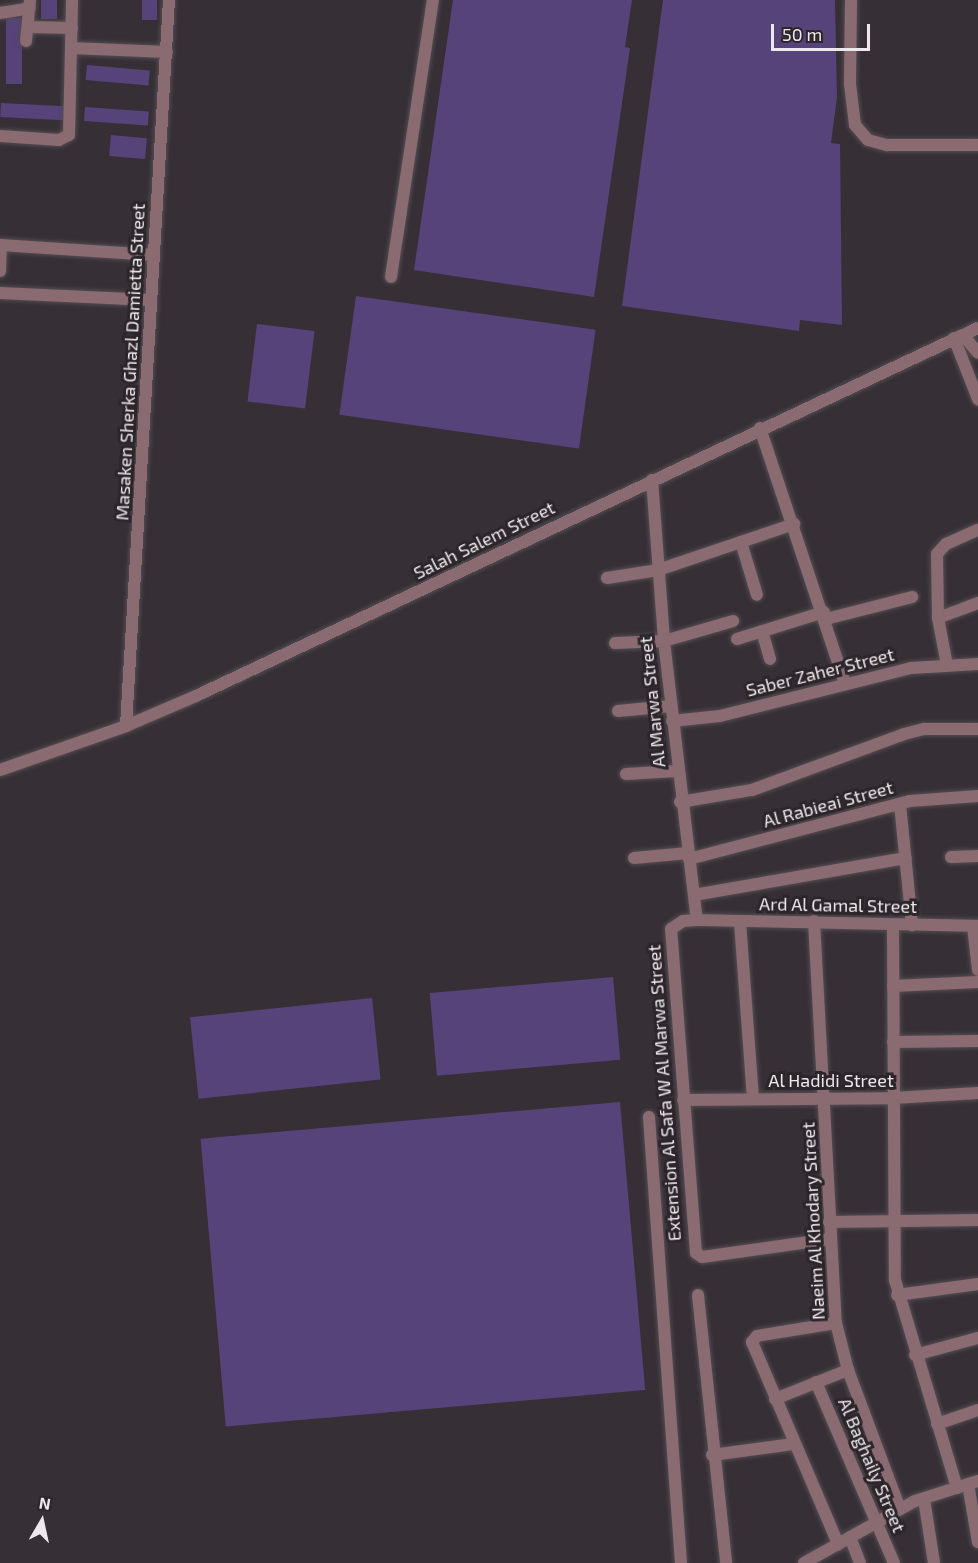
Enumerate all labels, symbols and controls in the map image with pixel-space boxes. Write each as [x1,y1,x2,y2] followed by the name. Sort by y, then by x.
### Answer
[774,12,873,50] scale bar
[782,23,822,45] text: 50 m
[111,203,149,521] street label: Masaken Sherka Ghazl Damietta Street
[410,496,558,584] street label: Salah Salem Street
[634,635,670,769] street label: Al Marwa Street
[743,643,897,701] street label: Saber Zaher Street
[760,776,896,832] street label: Al Rabieai Street
[758,893,918,917] street label: Ard Al Gamal Street
[643,943,685,1243] street label: Extension Al Safa W Al Marwa Street
[768,1069,894,1091] street label: Al Hadidi Street
[797,1121,829,1321] street label: Naeim Al Khodary Street
[834,1394,910,1536] street label: Al Baghaily Street
[12,1491,72,1551] north arrow
[38,1492,52,1513] text: N

